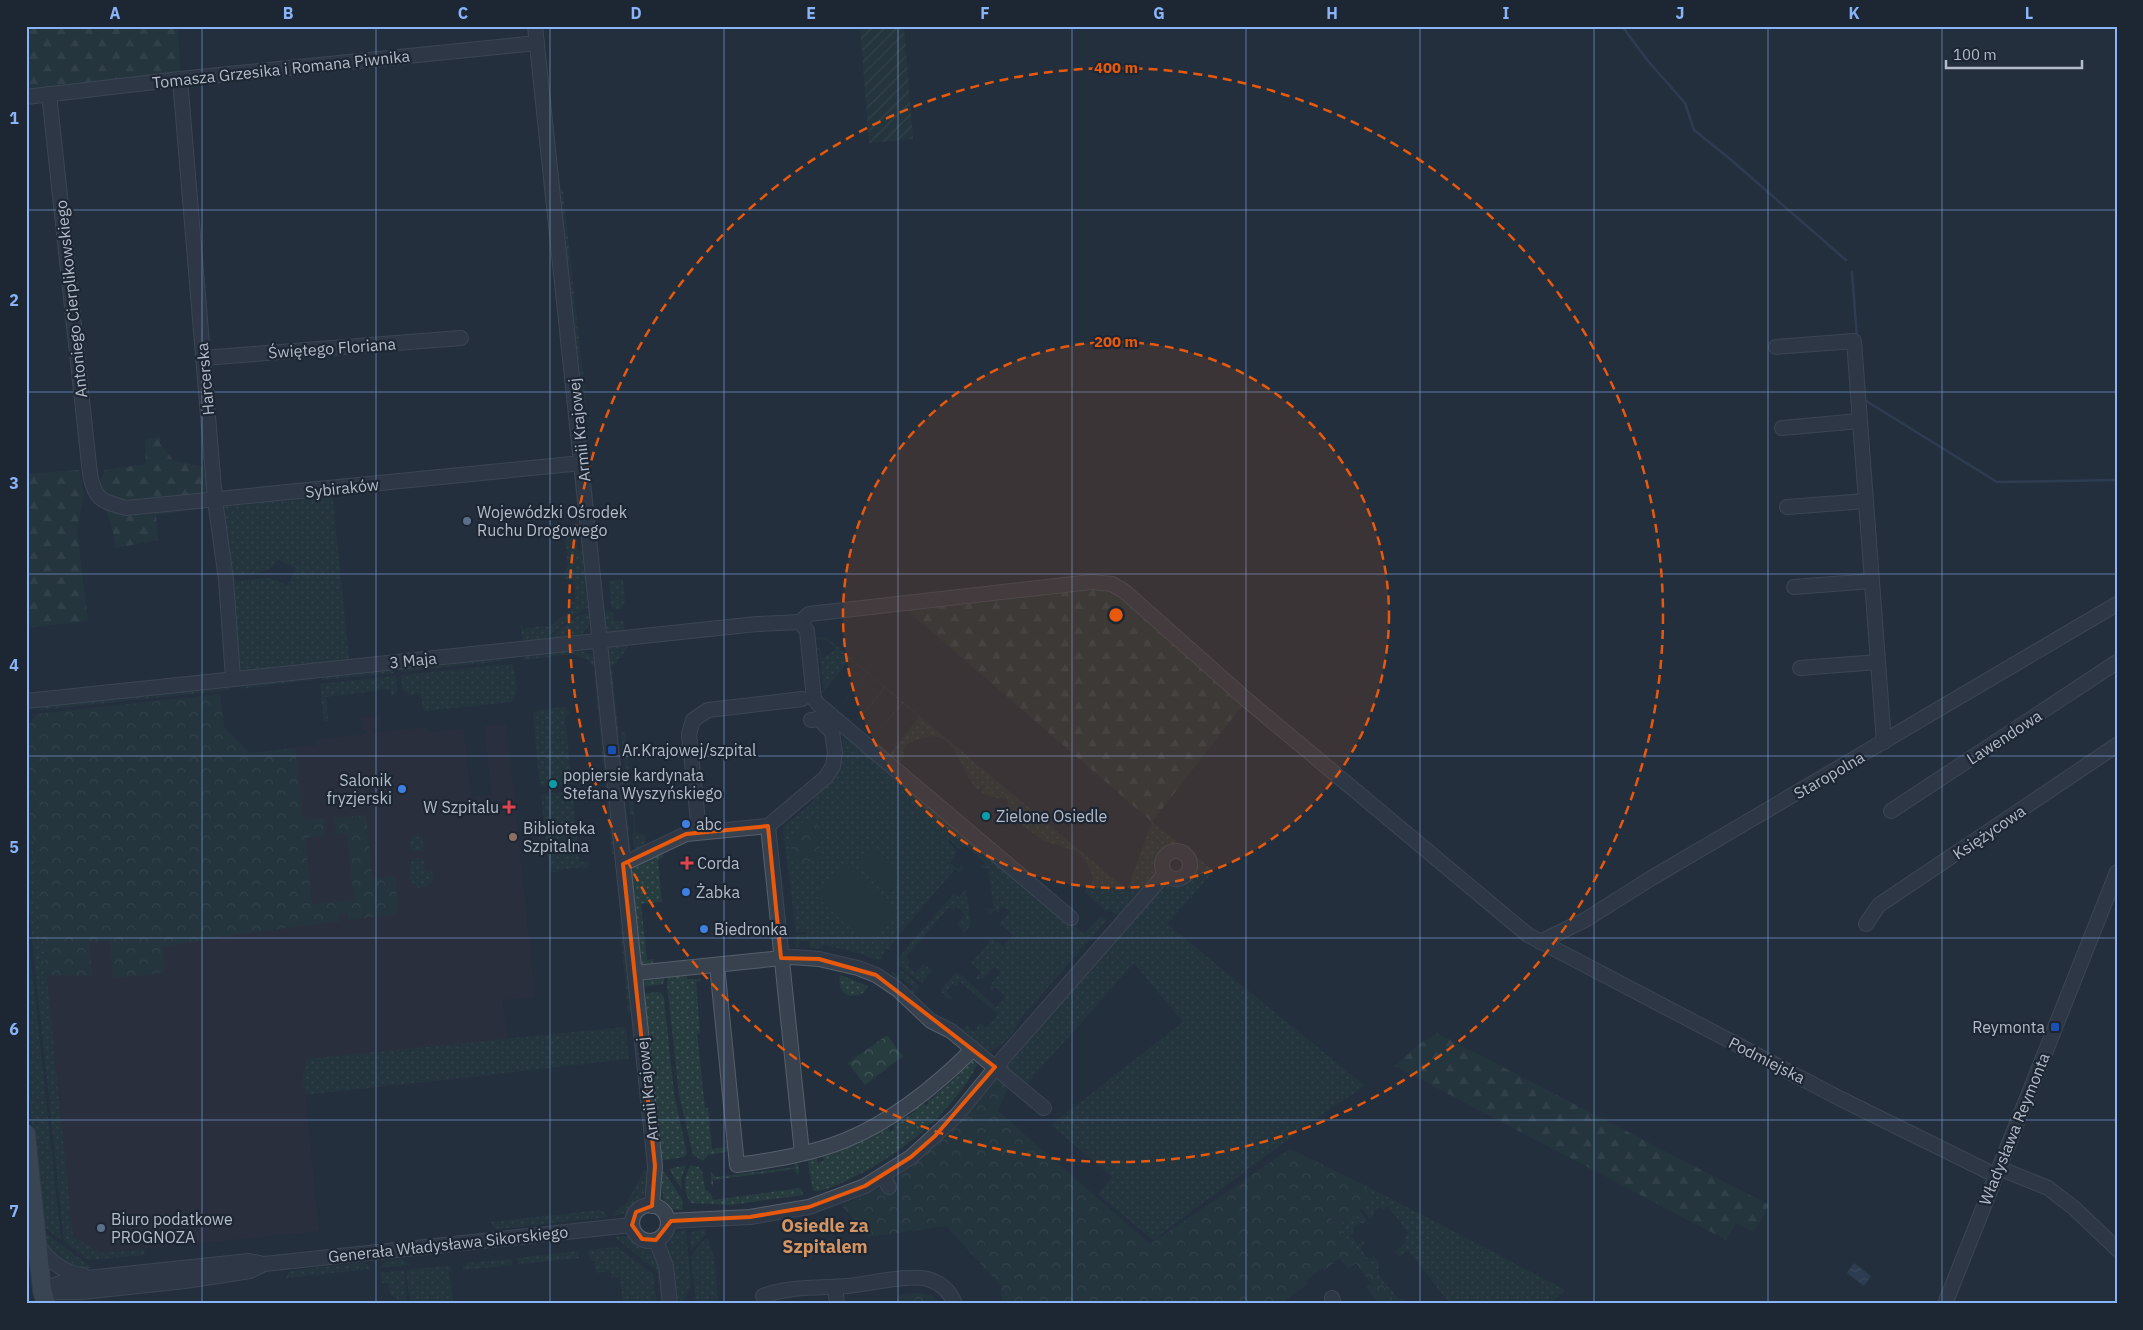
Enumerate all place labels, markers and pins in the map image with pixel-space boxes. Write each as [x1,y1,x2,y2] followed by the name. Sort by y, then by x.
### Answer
[477,502,628,540] place label: Wojewódzki Ośrodek Ruchu Drogowego
[461,515,473,527] marker: Wojewódzki Ośrodek Ruchu Drogowego
[1107,606,1125,624] centre of rings
[622,740,756,760] place label: Ar.Krajowej/szpital
[606,744,618,756] marker: Ar.Krajowej/szpital
[563,765,722,803] place label: popiersie kardynała Stefana Wyszyńskiego
[326,770,393,808] place label: Salonik fryzjerski
[547,778,559,790] marker: popiersie kardynała Stefana Wyszyńskiego
[396,783,408,795] marker: Salonik fryzjerski
[423,797,499,817] place label: W Szpitalu
[503,801,515,813] marker: W Szpitalu
[996,806,1108,826] place label: Zielone Osiedle
[980,810,992,822] marker: Zielone Osiedle
[696,814,722,834] place label: abc
[523,818,596,856] place label: Biblioteka Szpitalna
[680,818,692,830] marker: abc
[507,831,519,843] marker: Biblioteka Szpitalna
[697,853,740,873] place label: Corda
[681,857,693,869] marker: Corda
[696,882,740,902] place label: Żabka
[680,886,692,898] marker: Żabka
[714,919,788,939] place label: Biedronka
[698,923,710,935] marker: Biedronka
[1972,1017,2045,1037] place label: Reymonta
[2049,1021,2061,1033] marker: Reymonta
[111,1209,233,1247] place label: Biuro podatkowe PROGNOZA
[95,1222,107,1234] marker: Biuro podatkowe PROGNOZA

